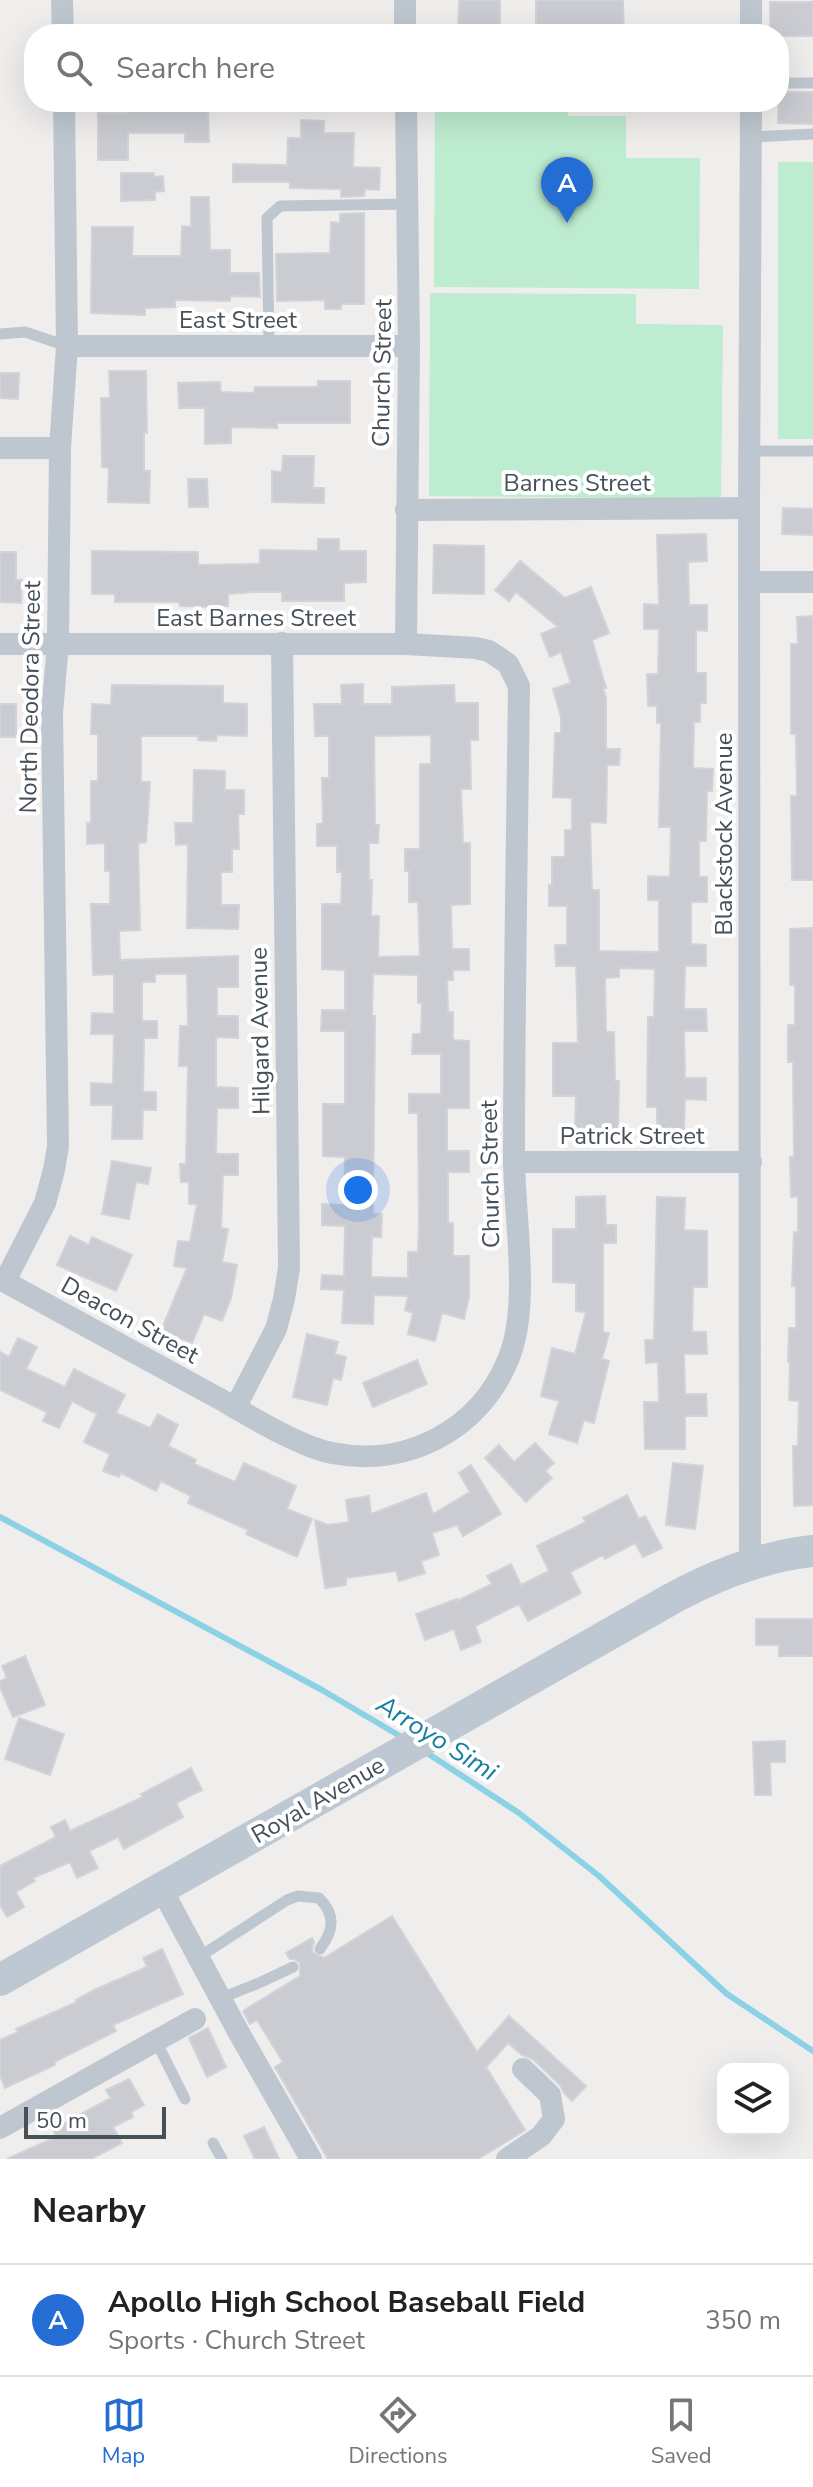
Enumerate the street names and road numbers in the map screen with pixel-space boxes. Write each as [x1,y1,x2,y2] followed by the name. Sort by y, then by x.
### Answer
[365,298,399,447] street label: Church Street
[179,304,298,336] street label: East Street
[503,467,651,499] street label: Barnes Street
[12,580,48,814] street label: North Deodora Street
[156,602,356,634] street label: East Barnes Street
[708,733,740,935] street label: Blackstock Avenue
[243,947,277,1115] street label: Hilgard Avenue
[473,1099,507,1248] street label: Church Street
[560,1120,705,1152] street label: Patrick Street
[55,1269,205,1371] street label: Deacon Street
[246,1749,390,1851] street label: Royal Avenue

